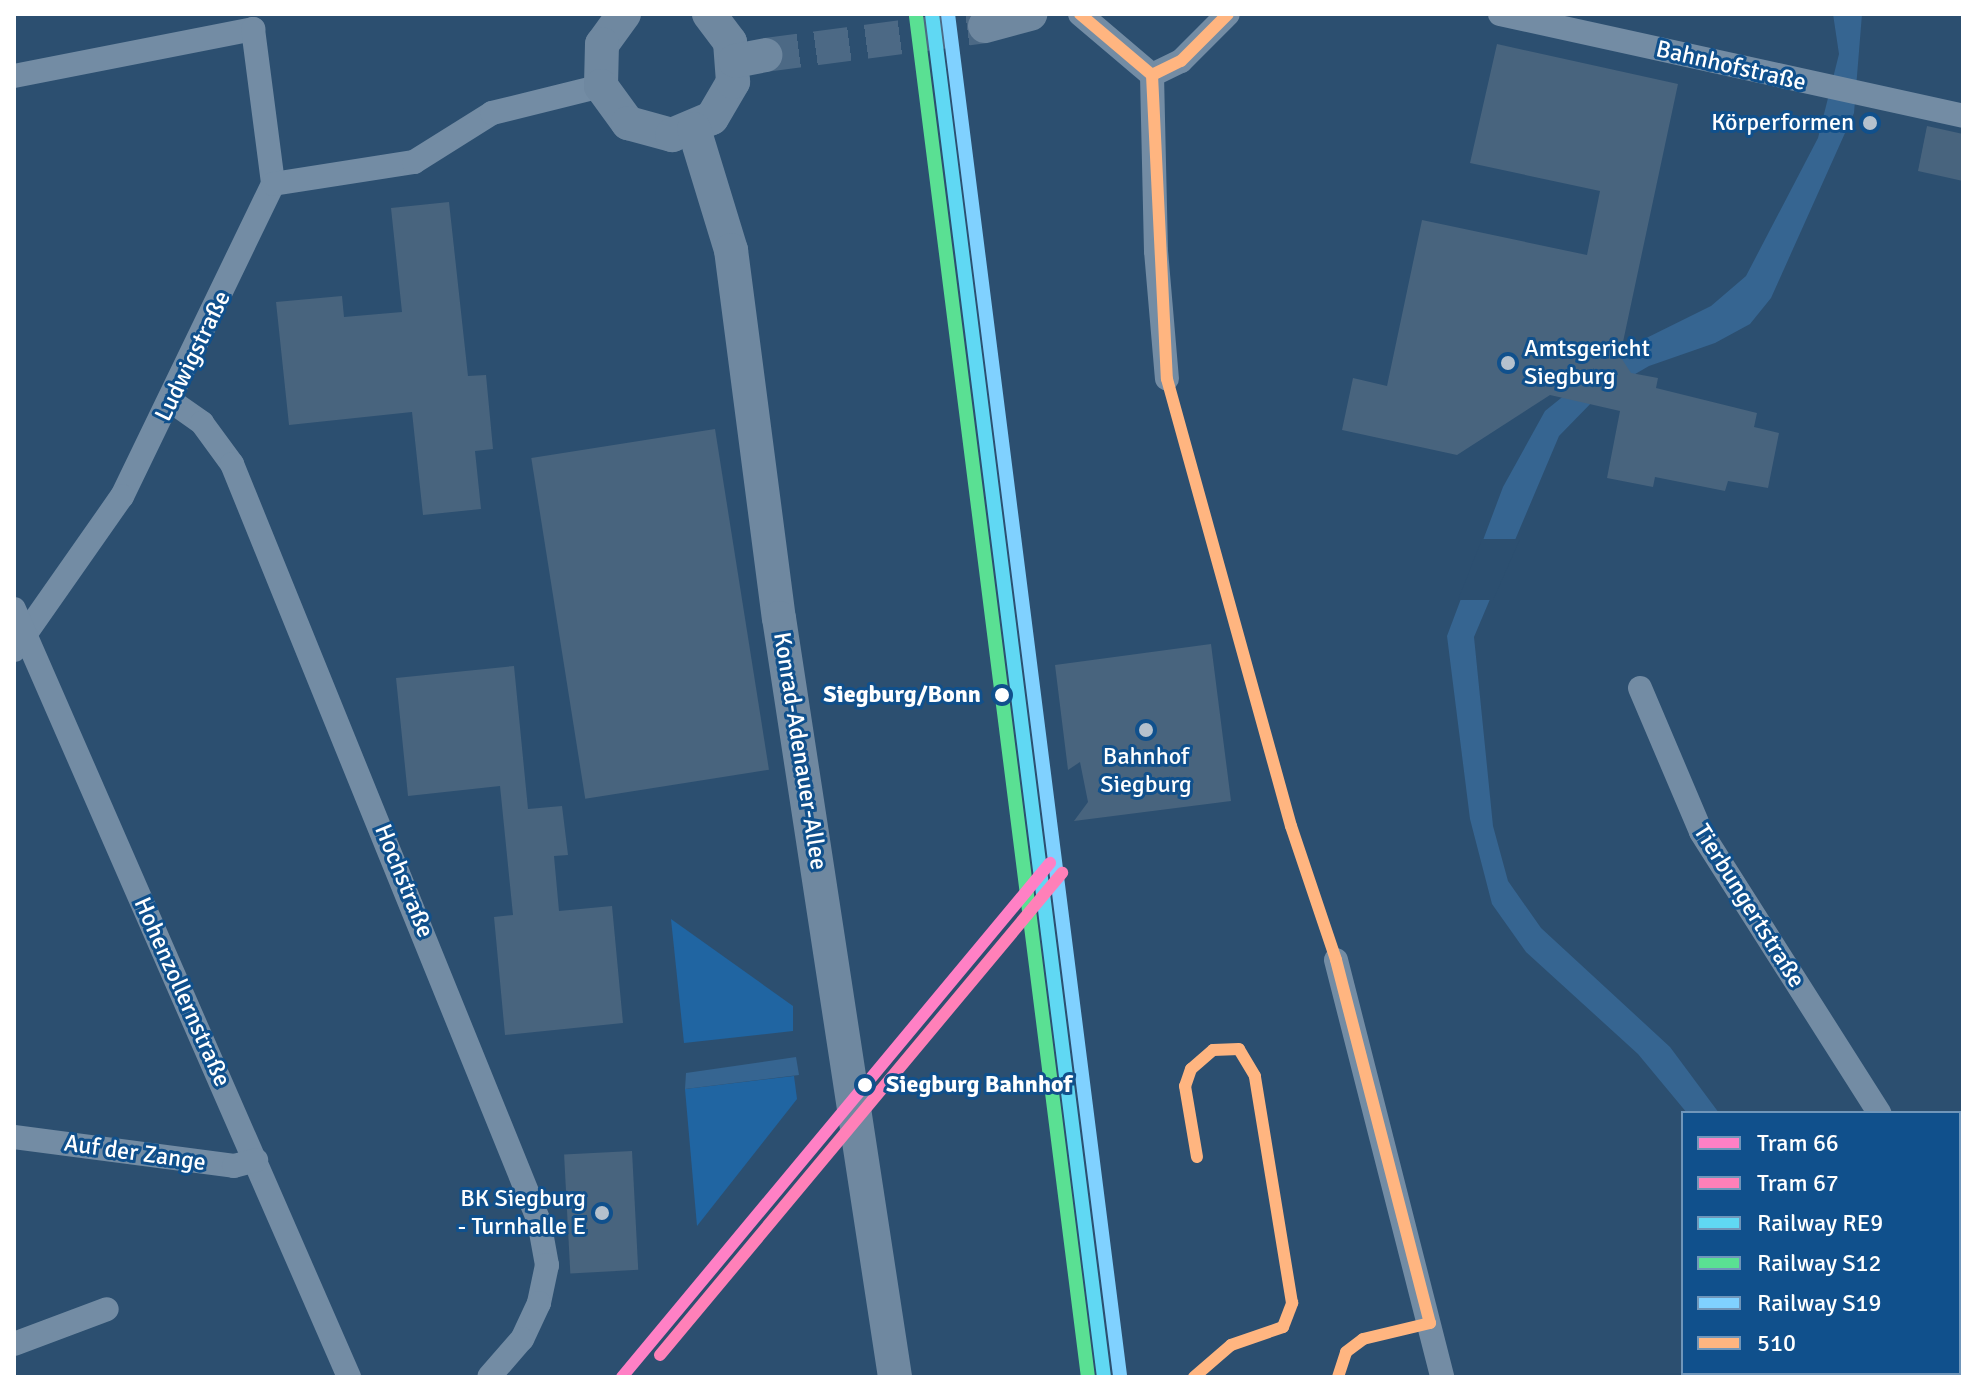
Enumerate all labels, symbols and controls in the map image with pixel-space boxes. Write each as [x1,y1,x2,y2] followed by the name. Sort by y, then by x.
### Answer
[1653,35,1809,97] street label: Bahnhofstraße
[1711,109,1854,137] place label: Körperformen
[1861,114,1879,132] marker: Körperformen
[149,286,237,426] street label: Ludwigstraße
[1524,335,1650,391] place label: Amtsgericht Siegburg
[1499,354,1517,372] marker: Amtsgericht Siegburg
[767,630,833,872] street label: Konrad-Adenauer-Allee
[823,681,981,709] place label: Siegburg/Bonn
[988,681,1016,709] marker: Siegburg/Bonn
[1137,721,1155,739] marker: Bahnhof Siegburg
[1100,743,1192,799] place label: Bahnhof Siegburg
[1687,819,1811,993] street label: Tierbungertstraße
[368,820,440,942] street label: Hochstraße
[127,893,237,1091] street label: Hohenzollernstraße
[851,1071,879,1099] marker: Siegburg Bahnhof
[886,1071,1072,1099] place label: Siegburg Bahnhof
[1681,1111,1961,1375] legend
[1757,1128,1839,1158] text: Tram 66
[62,1129,208,1177] street label: Auf der Zange
[1757,1168,1839,1198] text: Tram 67
[458,1185,586,1241] place label: BK Siegburg - Turnhalle E
[593,1204,611,1222] marker: BK Siegburg - Turnhalle E
[1757,1208,1883,1238] text: Railway RE9
[1757,1248,1882,1278] text: Railway S12
[1757,1288,1882,1318] text: Railway S19
[1757,1328,1796,1358] text: 510

